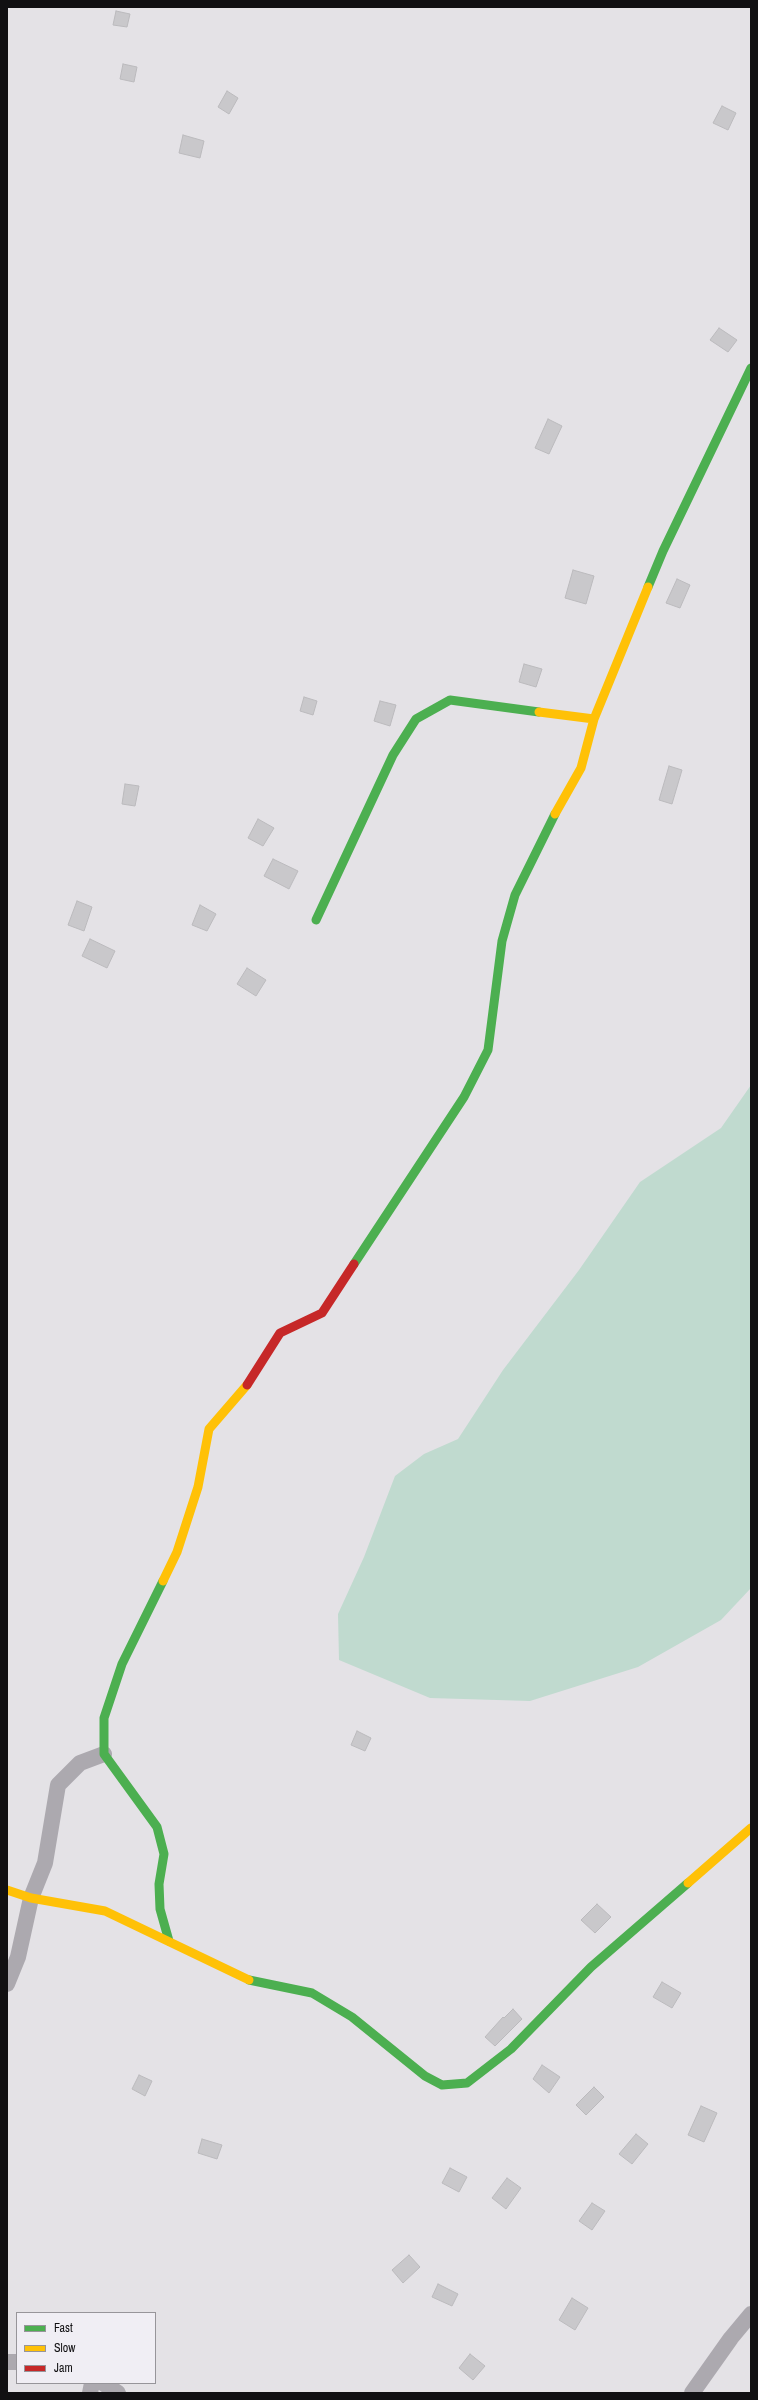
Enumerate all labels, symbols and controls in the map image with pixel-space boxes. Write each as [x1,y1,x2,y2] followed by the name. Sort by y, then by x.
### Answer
[16,2312,156,2384] legend
[54,2320,73,2336] text: Fast
[54,2340,75,2356] text: Slow
[54,2360,73,2376] text: Jam

